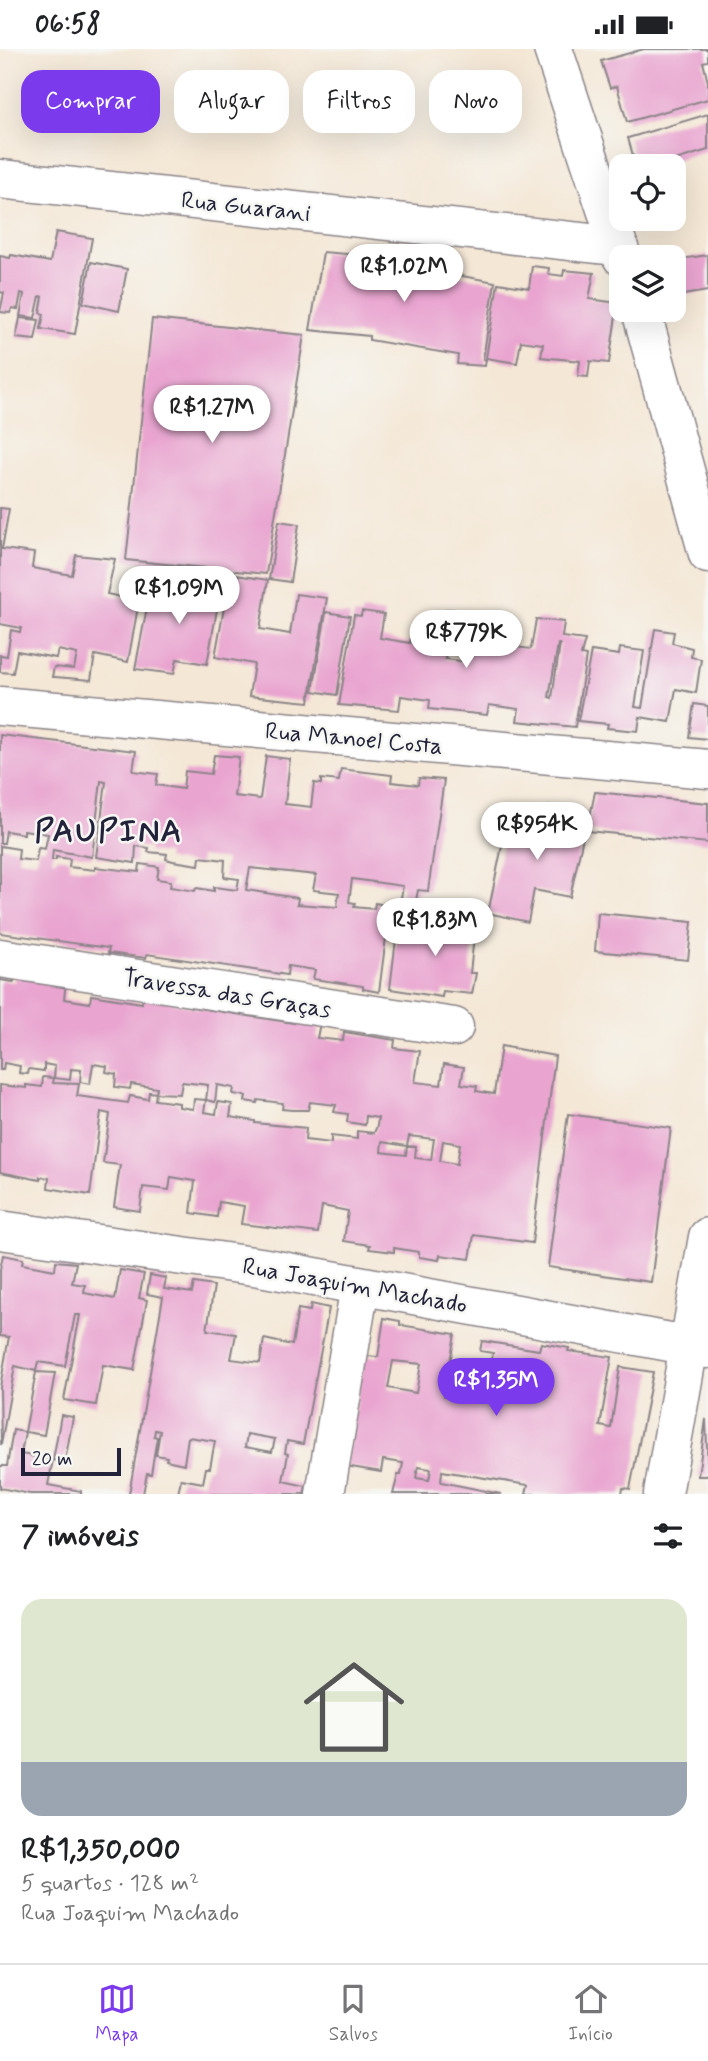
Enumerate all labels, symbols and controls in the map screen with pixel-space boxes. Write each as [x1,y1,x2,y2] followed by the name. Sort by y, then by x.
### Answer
[35,8,101,42] text: 06:58
[21,70,160,133] chip: Comprar
[174,70,289,133] chip: Alugar
[303,70,415,133] chip: Filtros
[429,70,522,133] chip: Novo
[609,154,686,322] map controls
[609,154,686,231] button: locate
[180,185,312,230] street label: Rua Guarani
[339,245,469,304] pin: R$1.02M
[609,245,686,322] button: layers
[360,252,448,282] text: R$1.02M
[147,385,277,445] pin: R$1.27M
[169,393,255,423] text: R$1.27M
[114,567,244,626] pin: R$1.09M
[135,574,223,604] text: R$1.09M
[409,611,523,670] pin: R$779K
[426,618,506,648] text: R$779K
[264,716,444,763] street label: Rua Manoel Costa
[480,803,594,862] pin: R$954K
[497,810,577,840] text: R$954K
[35,811,183,853] district label: PAUPINA
[370,899,500,958] pin: R$1.83M
[393,906,477,936] text: R$1.83M
[120,963,334,1026] street label: Travessa das Graças
[240,1251,469,1321] street label: Rua Joaquim Machado
[431,1359,561,1418] pin: R$1.35M
[454,1366,538,1396] text: R$1.35M
[21,1445,121,1477] scale bar
[32,1447,72,1472] text: 20 m
[21,1517,139,1556] text: 7 imóveis
[649,1517,687,1555] icon: filters
[291,1644,417,1770] icon: home
[21,1830,181,1869] text: R$1,350,000
[21,1869,199,1899] text: 5 quartos · 128 m²
[21,1899,239,1929] text: Rua Joaquim Machado
[95,1980,138,2047] tab: Mapa
[329,1980,378,2047] tab: Salvos
[568,1980,613,2047] tab: Início

